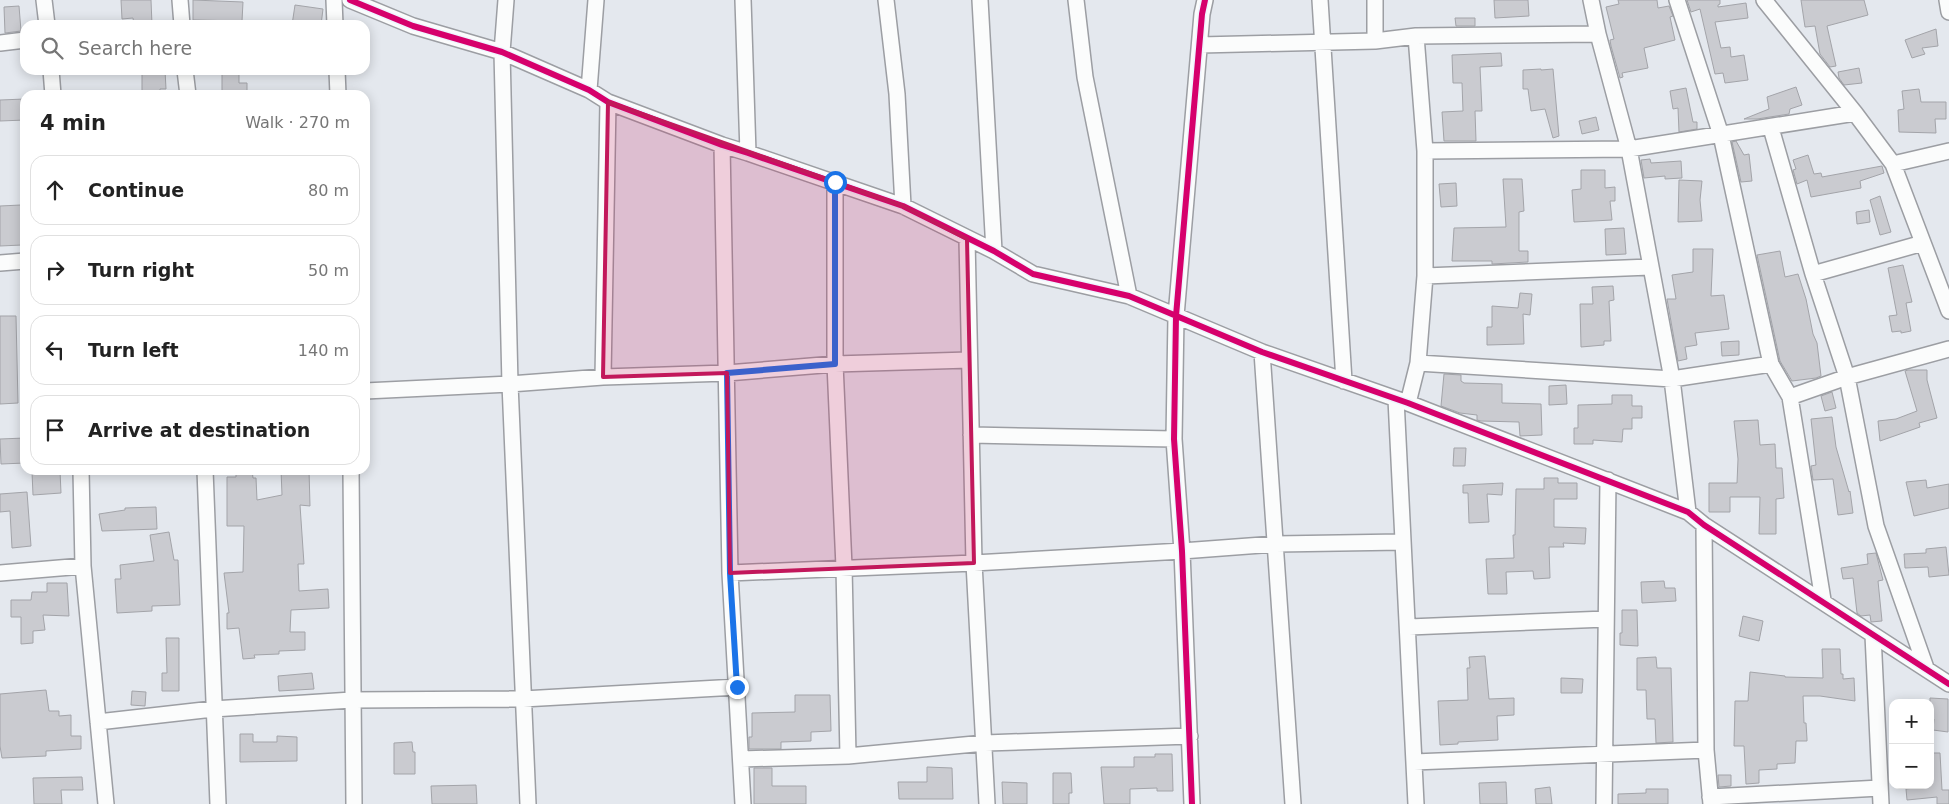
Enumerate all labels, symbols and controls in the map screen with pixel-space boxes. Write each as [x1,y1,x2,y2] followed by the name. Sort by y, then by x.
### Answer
[20,20,370,75] search box
[38,34,66,62] icon: search
[78,37,192,59] text: Search here
[40,111,106,135] text: 4 min
[245,113,350,132] text: Walk · 270 m
[824,171,847,194] route start
[41,176,69,204] icon: ahead
[88,179,184,201] text: Continue
[308,181,349,200] text: 80 m
[41,256,69,284] icon: right
[88,259,194,281] text: Turn right
[308,261,349,280] text: 50 m
[41,336,69,364] icon: left
[88,339,179,361] text: Turn left
[298,341,349,360] text: 140 m
[41,416,69,444] icon: arrive
[88,419,310,441] text: Arrive at destination
[726,676,749,699] route end
[1889,699,1934,789] map controls
[1889,699,1934,744] button: +
[1889,744,1934,789] button: −

